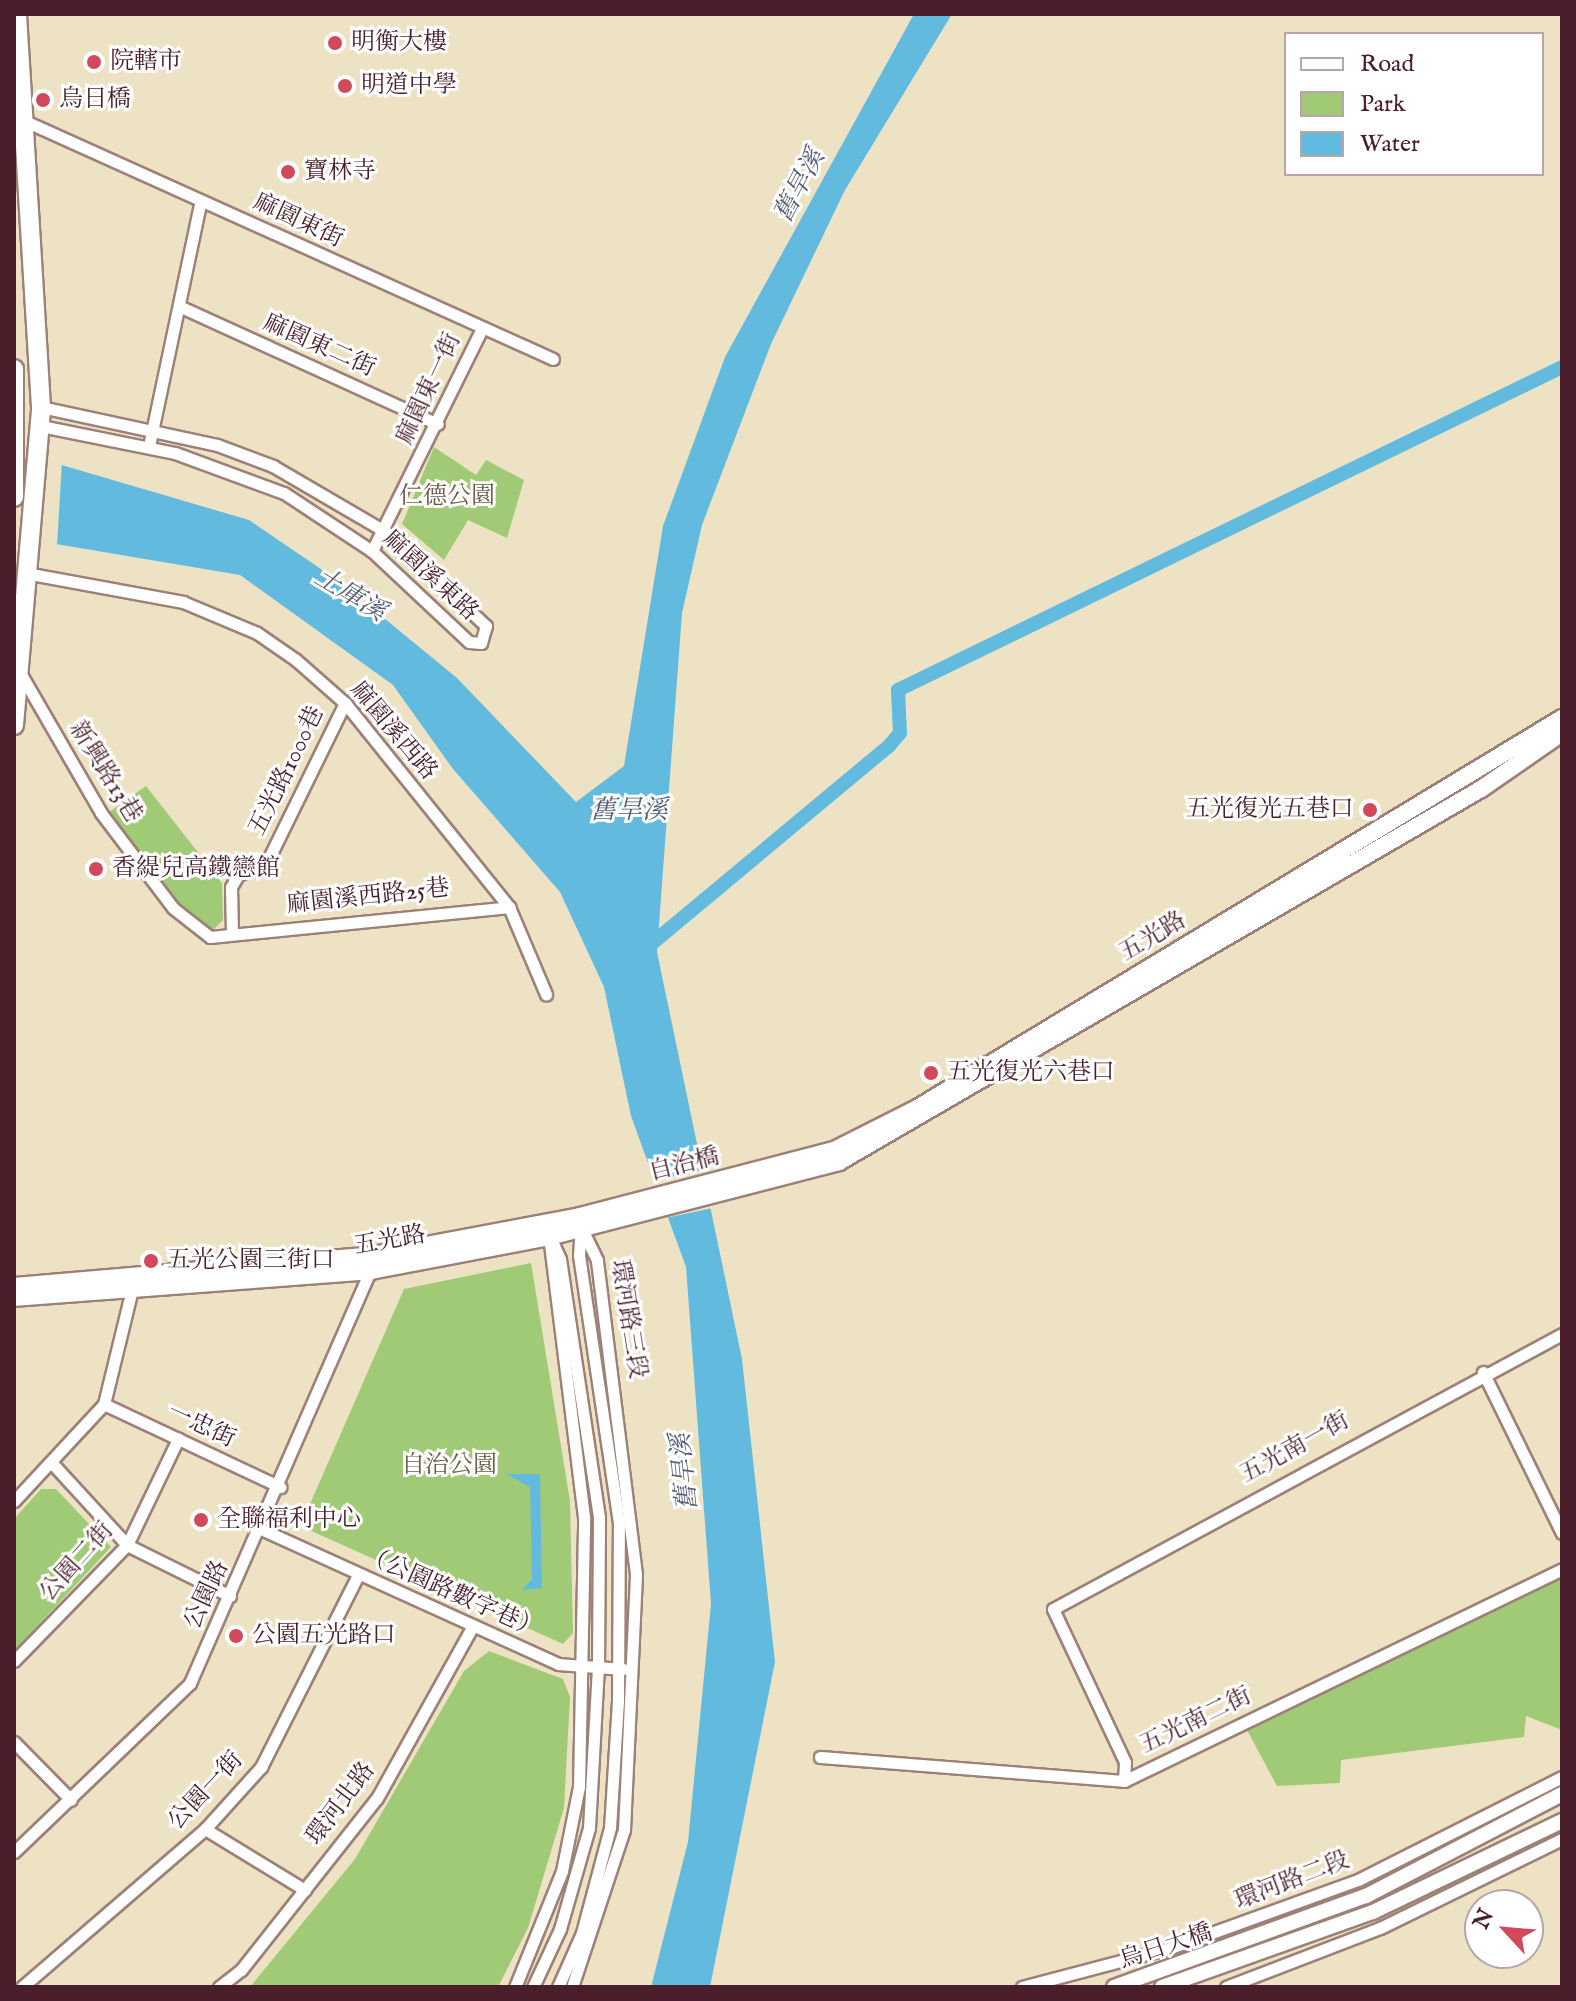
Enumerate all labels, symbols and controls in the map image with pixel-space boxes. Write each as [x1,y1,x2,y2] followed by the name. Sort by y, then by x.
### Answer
[351,29,447,57] place label: 明衡大樓
[1284,32,1544,176] legend
[326,34,344,52] marker: 明衡大樓
[110,48,182,76] place label: 院轄市
[1360,49,1414,80] text: Road
[85,53,103,71] marker: 院轄市
[361,72,457,100] place label: 明道中學
[336,77,354,95] marker: 明道中學
[59,86,131,114] place label: 烏日橋
[1360,89,1406,120] text: Park
[34,91,52,109] marker: 烏日橋
[1360,129,1420,160] text: Water
[768,144,832,228] water label: 舊旱溪
[304,158,376,186] place label: 寶林寺
[279,163,297,181] marker: 寶林寺
[248,188,348,254] street label: 麻園東街
[258,308,380,384] street label: 麻園東二街
[391,329,467,449] street label: 麻園東一街
[399,483,495,511] park label: 仁德公園
[376,525,484,627] street label: 麻園溪東路
[309,562,391,628] water label: 土庫溪
[343,676,443,786] street label: 麻園溪西路
[243,702,331,840] street label: 五光路1000巷
[63,716,147,828] street label: 新興路13巷
[590,795,668,827] water label: 舊旱溪
[1186,796,1354,824] place label: 五光復光五巷口
[1361,801,1379,819] marker: 五光復光五巷口
[112,855,280,883] place label: 香緹兒高鐵戀館
[87,860,105,878] marker: 香緹兒高鐵戀館
[285,874,451,920] street label: 麻園溪西路25巷
[1115,906,1191,968] street label: 五光路
[947,1059,1115,1087] place label: 五光復光六巷口
[922,1064,940,1082] marker: 五光復光六巷口
[646,1142,722,1188] street label: 自治橋
[352,1221,428,1261] street label: 五光路
[167,1247,335,1275] place label: 五光公園三街口
[142,1252,160,1270] marker: 五光公園三街口
[604,1257,652,1381] street label: 環河路三段
[162,1398,240,1454] street label: 一忠街
[1236,1406,1354,1490] street label: 五光南一街
[665,1432,705,1512] water label: 舊旱溪
[401,1452,497,1480] park label: 自治公園
[217,1506,361,1534] place label: 全聯福利中心
[192,1511,210,1529] marker: 全聯福利中心
[34,1517,120,1607] street label: 公園二街
[358,1541,546,1645] street label: （公園路數字巷）
[179,1556,235,1634] street label: 公園路
[252,1622,396,1650] place label: 公園五光路口
[227,1627,245,1645] marker: 公園五光路口
[1136,1682,1256,1760] street label: 五光南二街
[163,1746,249,1836] street label: 公園一街
[301,1757,381,1851] street label: 環河北路
[1231,1846,1353,1916] street label: 環河路二段
[1464,1889,1544,1969] north arrow
[1467,1905,1501,1934] text: N
[1116,1918,1216,1976] street label: 烏日大橋

